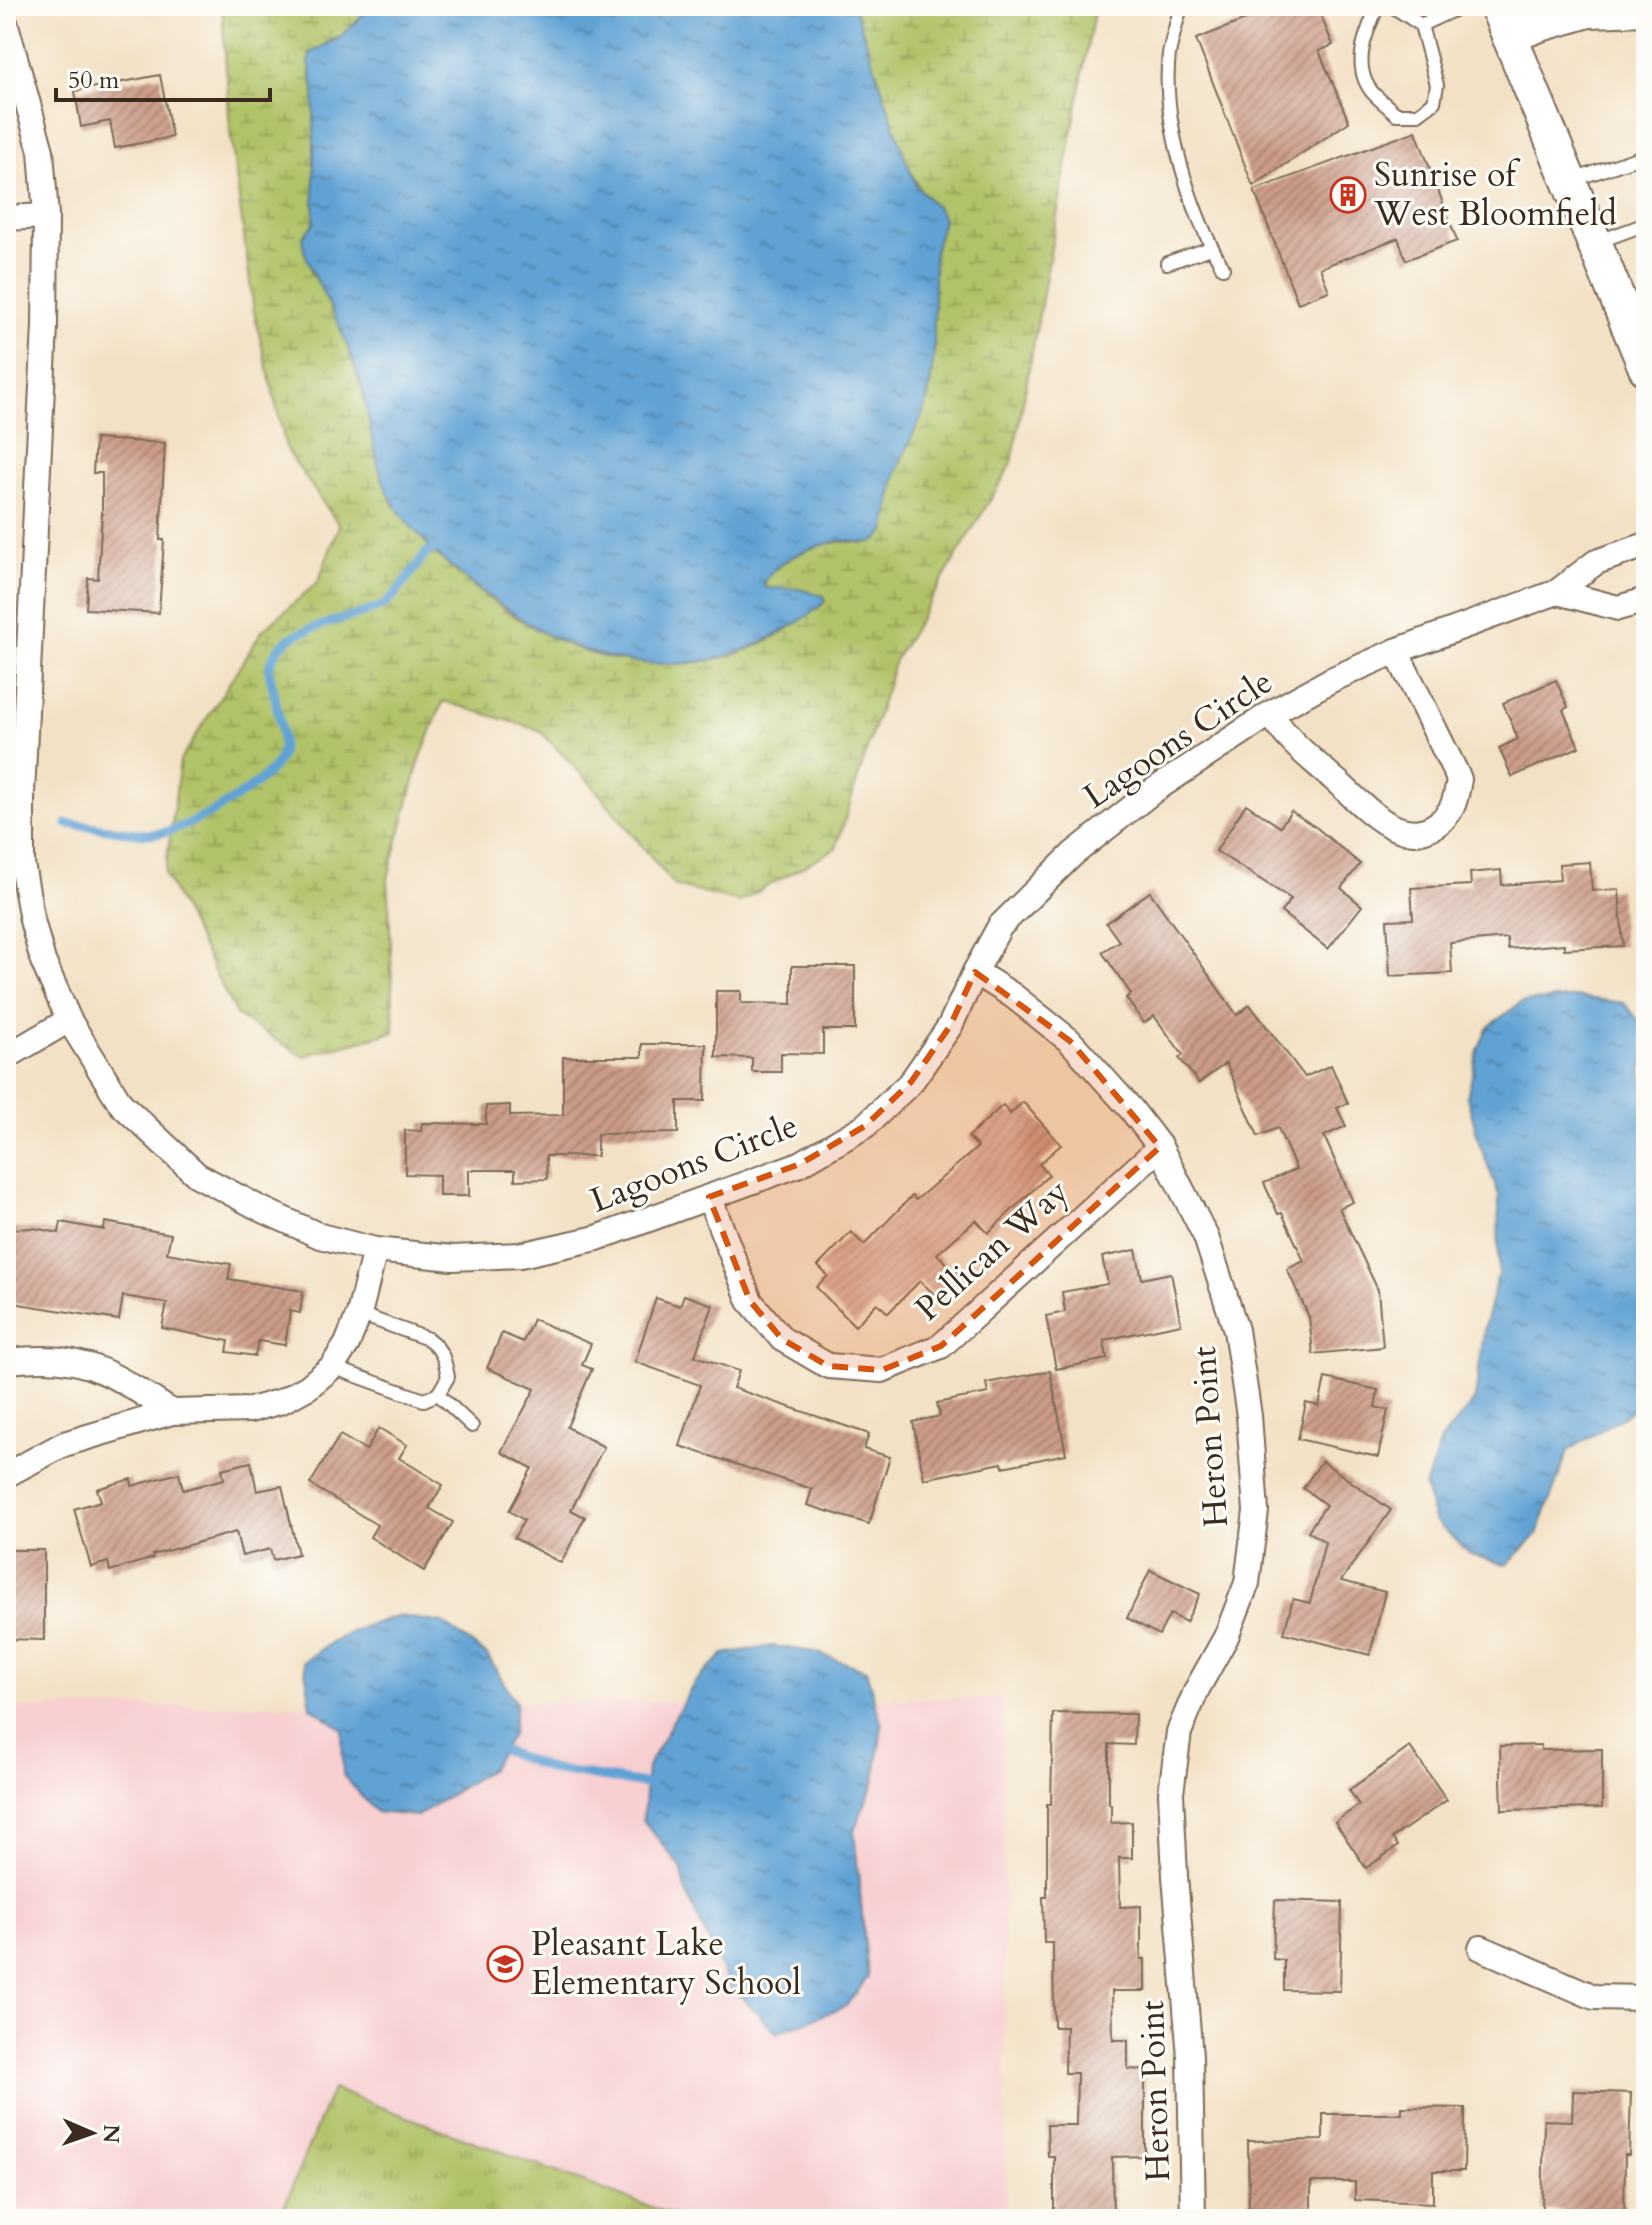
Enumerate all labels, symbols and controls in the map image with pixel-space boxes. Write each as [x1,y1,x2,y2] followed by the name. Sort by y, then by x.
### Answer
[56,52,270,102] scale bar
[68,64,120,97] text: 50 m
[1373,152,1617,237] place label: Sunrise of West Bloomfield
[1329,176,1367,214] building icon: Sunrise of West Bloomfield
[1075,659,1281,819] street label: Lagoons Circle
[584,1102,804,1224] street label: Lagoons Circle
[906,1169,1078,1331] street label: Pellican Way
[1181,1345,1239,1529] street label: Heron Point
[531,1921,801,2006] place label: Pleasant Lake Elementary School
[486,1945,524,1983] school or university icon: Pleasant Lake Elementary School
[1129,1999,1181,2182] street label: Heron Point
[52,2093,132,2173] north arrow
[96,2124,126,2144] text: N

